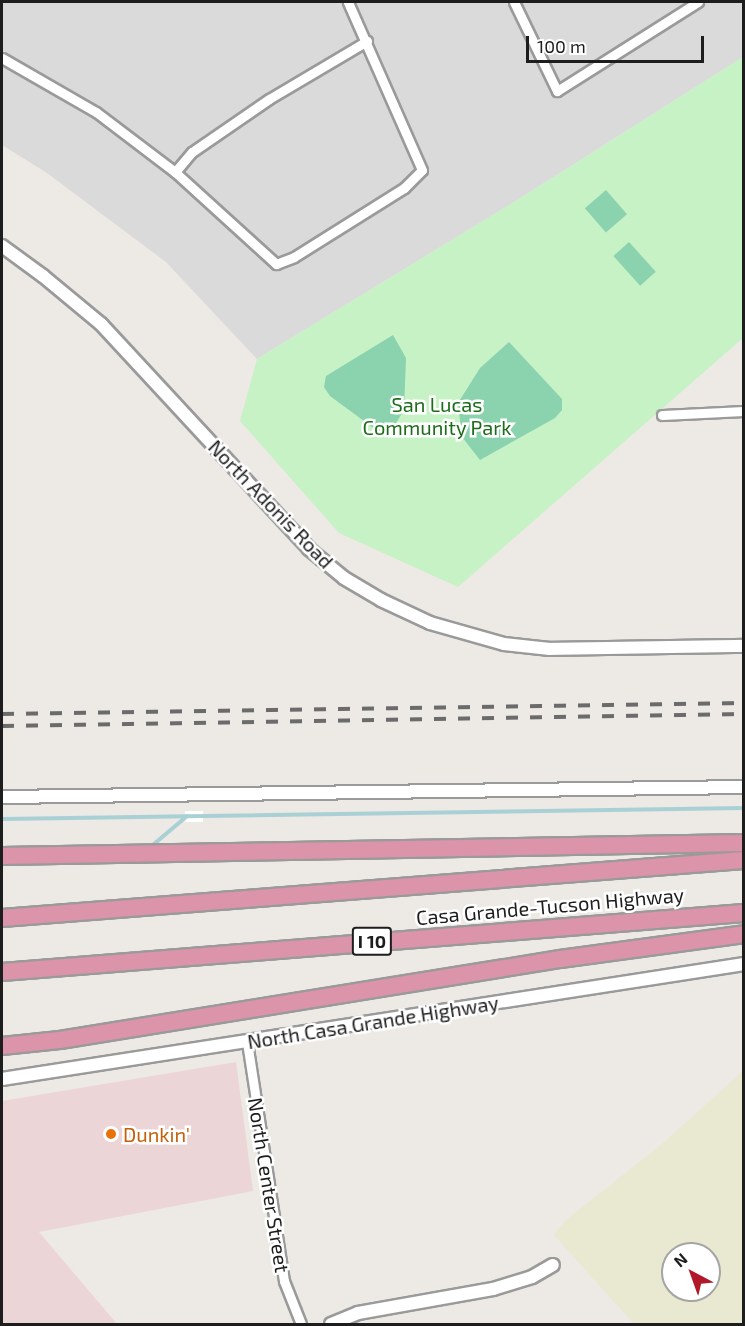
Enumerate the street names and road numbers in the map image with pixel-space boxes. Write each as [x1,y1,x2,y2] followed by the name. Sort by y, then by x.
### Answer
[203,435,339,573] street label: North Adonis Road
[415,882,685,930] street label: Casa Grande-Tucson Highway
[351,926,393,956] road number: I 10
[246,990,500,1054] street label: North Casa Grande Highway
[243,1096,295,1274] street label: North Center Street

